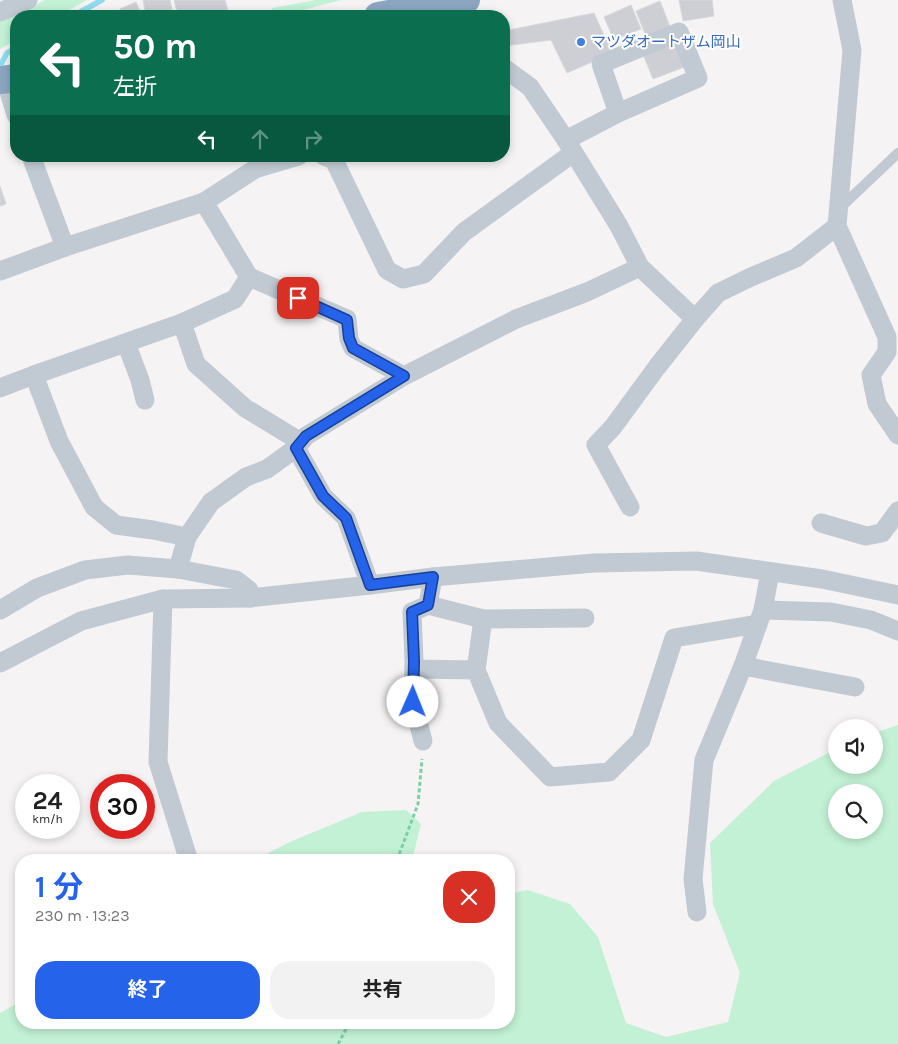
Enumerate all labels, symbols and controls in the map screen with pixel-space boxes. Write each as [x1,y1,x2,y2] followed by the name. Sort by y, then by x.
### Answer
[113,26,198,67] text: 50 m
[30,30,95,95] icon: left
[591,33,741,51] place label: マツダオートザム岡山
[575,36,587,48] marker: マツダオートザム岡山
[113,74,157,100] text: 左折
[193,125,221,153] icon: left
[246,125,274,153] icon: ahead
[299,125,327,153] icon: right
[277,277,319,319] pin
[284,284,312,312] icon: arrive
[386,675,438,727] position arrow
[828,719,883,839] map controls
[828,719,883,774] button: sound
[90,774,155,839] speed limit sign: 30
[828,784,883,839] button: search
[32,786,63,815] text: 24
[32,812,63,826] text: km/h
[35,869,83,905] text: 1 分
[443,871,495,923] button: close
[35,906,130,925] text: 230 m · 13:23
[35,961,260,1019] button: 終了
[270,961,495,1019] button: 共有

